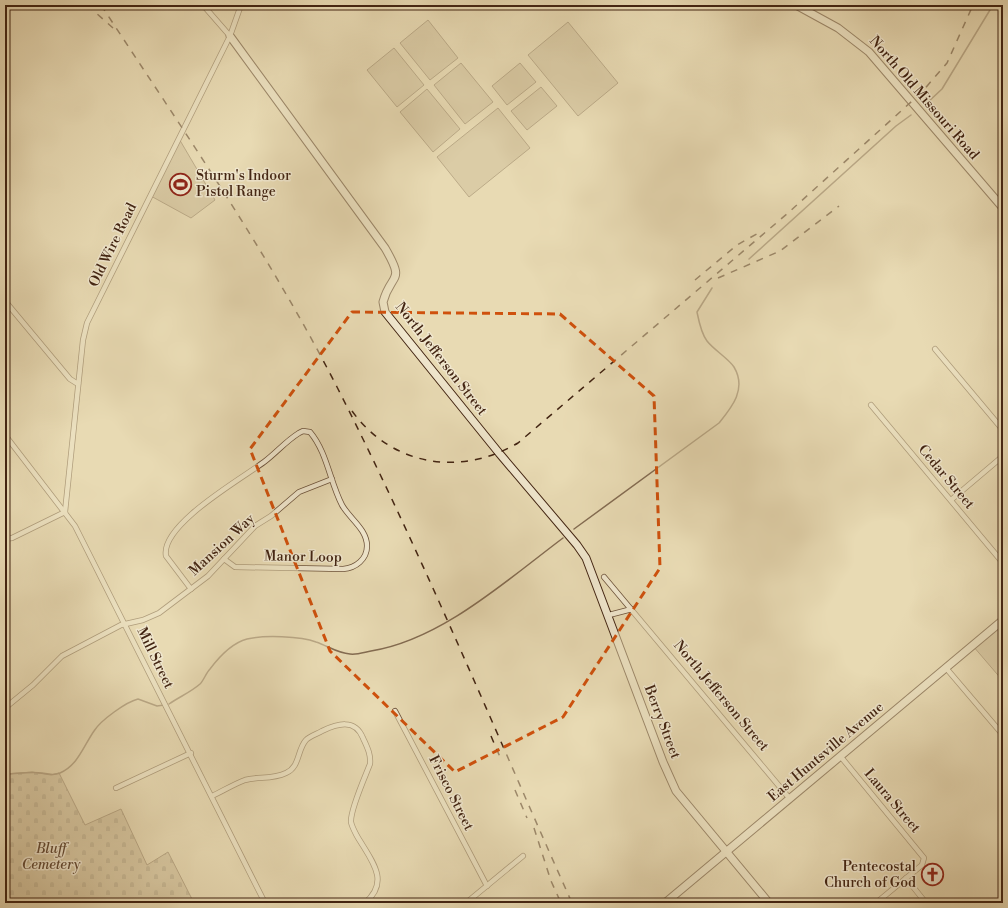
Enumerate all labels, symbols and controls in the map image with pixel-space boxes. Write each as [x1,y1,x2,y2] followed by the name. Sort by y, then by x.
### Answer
[865,32,983,164] street label: North Old Missouri Road
[196,167,291,201] place label: Sturm's Indoor Pistol Range
[167,171,193,197] sports icon: Sturm's Indoor Pistol Range
[85,200,141,290] street label: Old Wire Road
[391,299,491,419] street label: North Jefferson Street
[914,441,978,513] street label: Cedar Street
[185,510,259,580] street label: Mansion Way
[264,547,342,567] street label: Manor Loop
[132,624,178,692] street label: Mill Street
[669,637,773,755] street label: North Jefferson Street
[639,682,684,761] street label: Berry Street
[764,698,888,806] street label: East Huntsville Avenue
[424,752,478,834] street label: Frisco Street
[860,765,924,837] street label: Laura Street
[22,840,81,874] park label: Bluff Cemetery
[824,858,916,892] place label: Pentecostal Church of God
[919,862,945,888] church icon: Pentecostal Church of God

